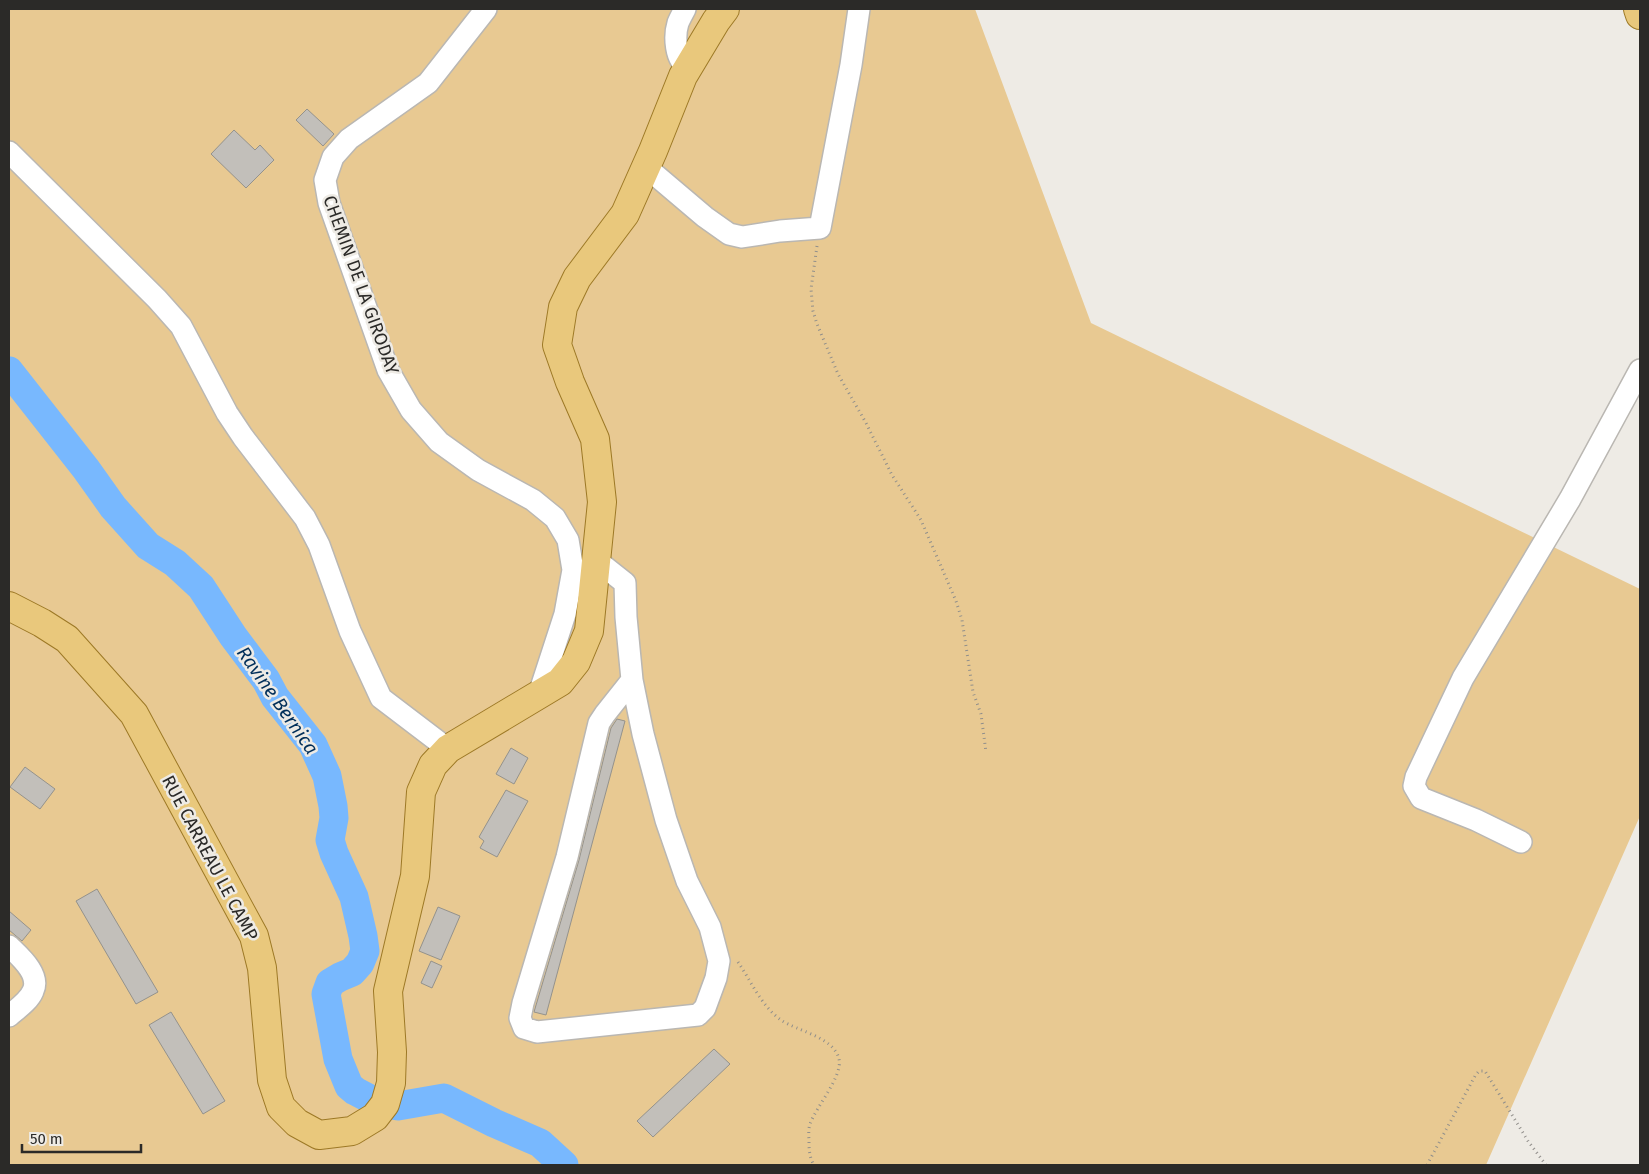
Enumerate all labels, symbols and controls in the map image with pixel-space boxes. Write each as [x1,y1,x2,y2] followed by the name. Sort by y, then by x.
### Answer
[318,192,404,378] street label: CHEMIN DE LA GIRODAY
[232,642,323,759] water label: Ravine Bernica
[157,772,263,944] street label: RUE CARREAU LE CAMP
[22,1122,141,1154] scale bar
[30,1130,63,1148] text: 50 m

